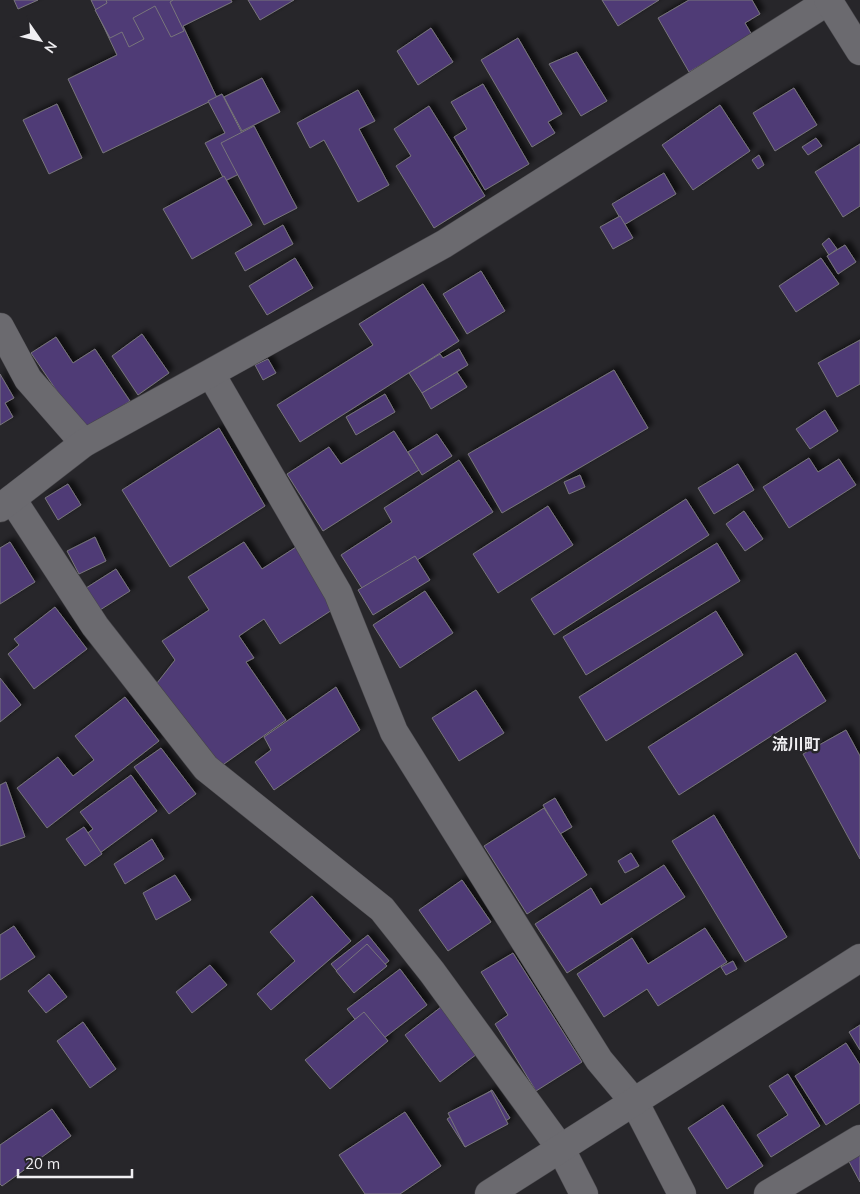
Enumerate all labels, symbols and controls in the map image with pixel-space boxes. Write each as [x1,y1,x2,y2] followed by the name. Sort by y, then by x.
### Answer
[15,15,65,65] north arrow
[40,38,61,57] text: N
[772,734,820,754] district label: 流川町
[18,1146,131,1178] scale bar
[25,1154,60,1173] text: 20 m

